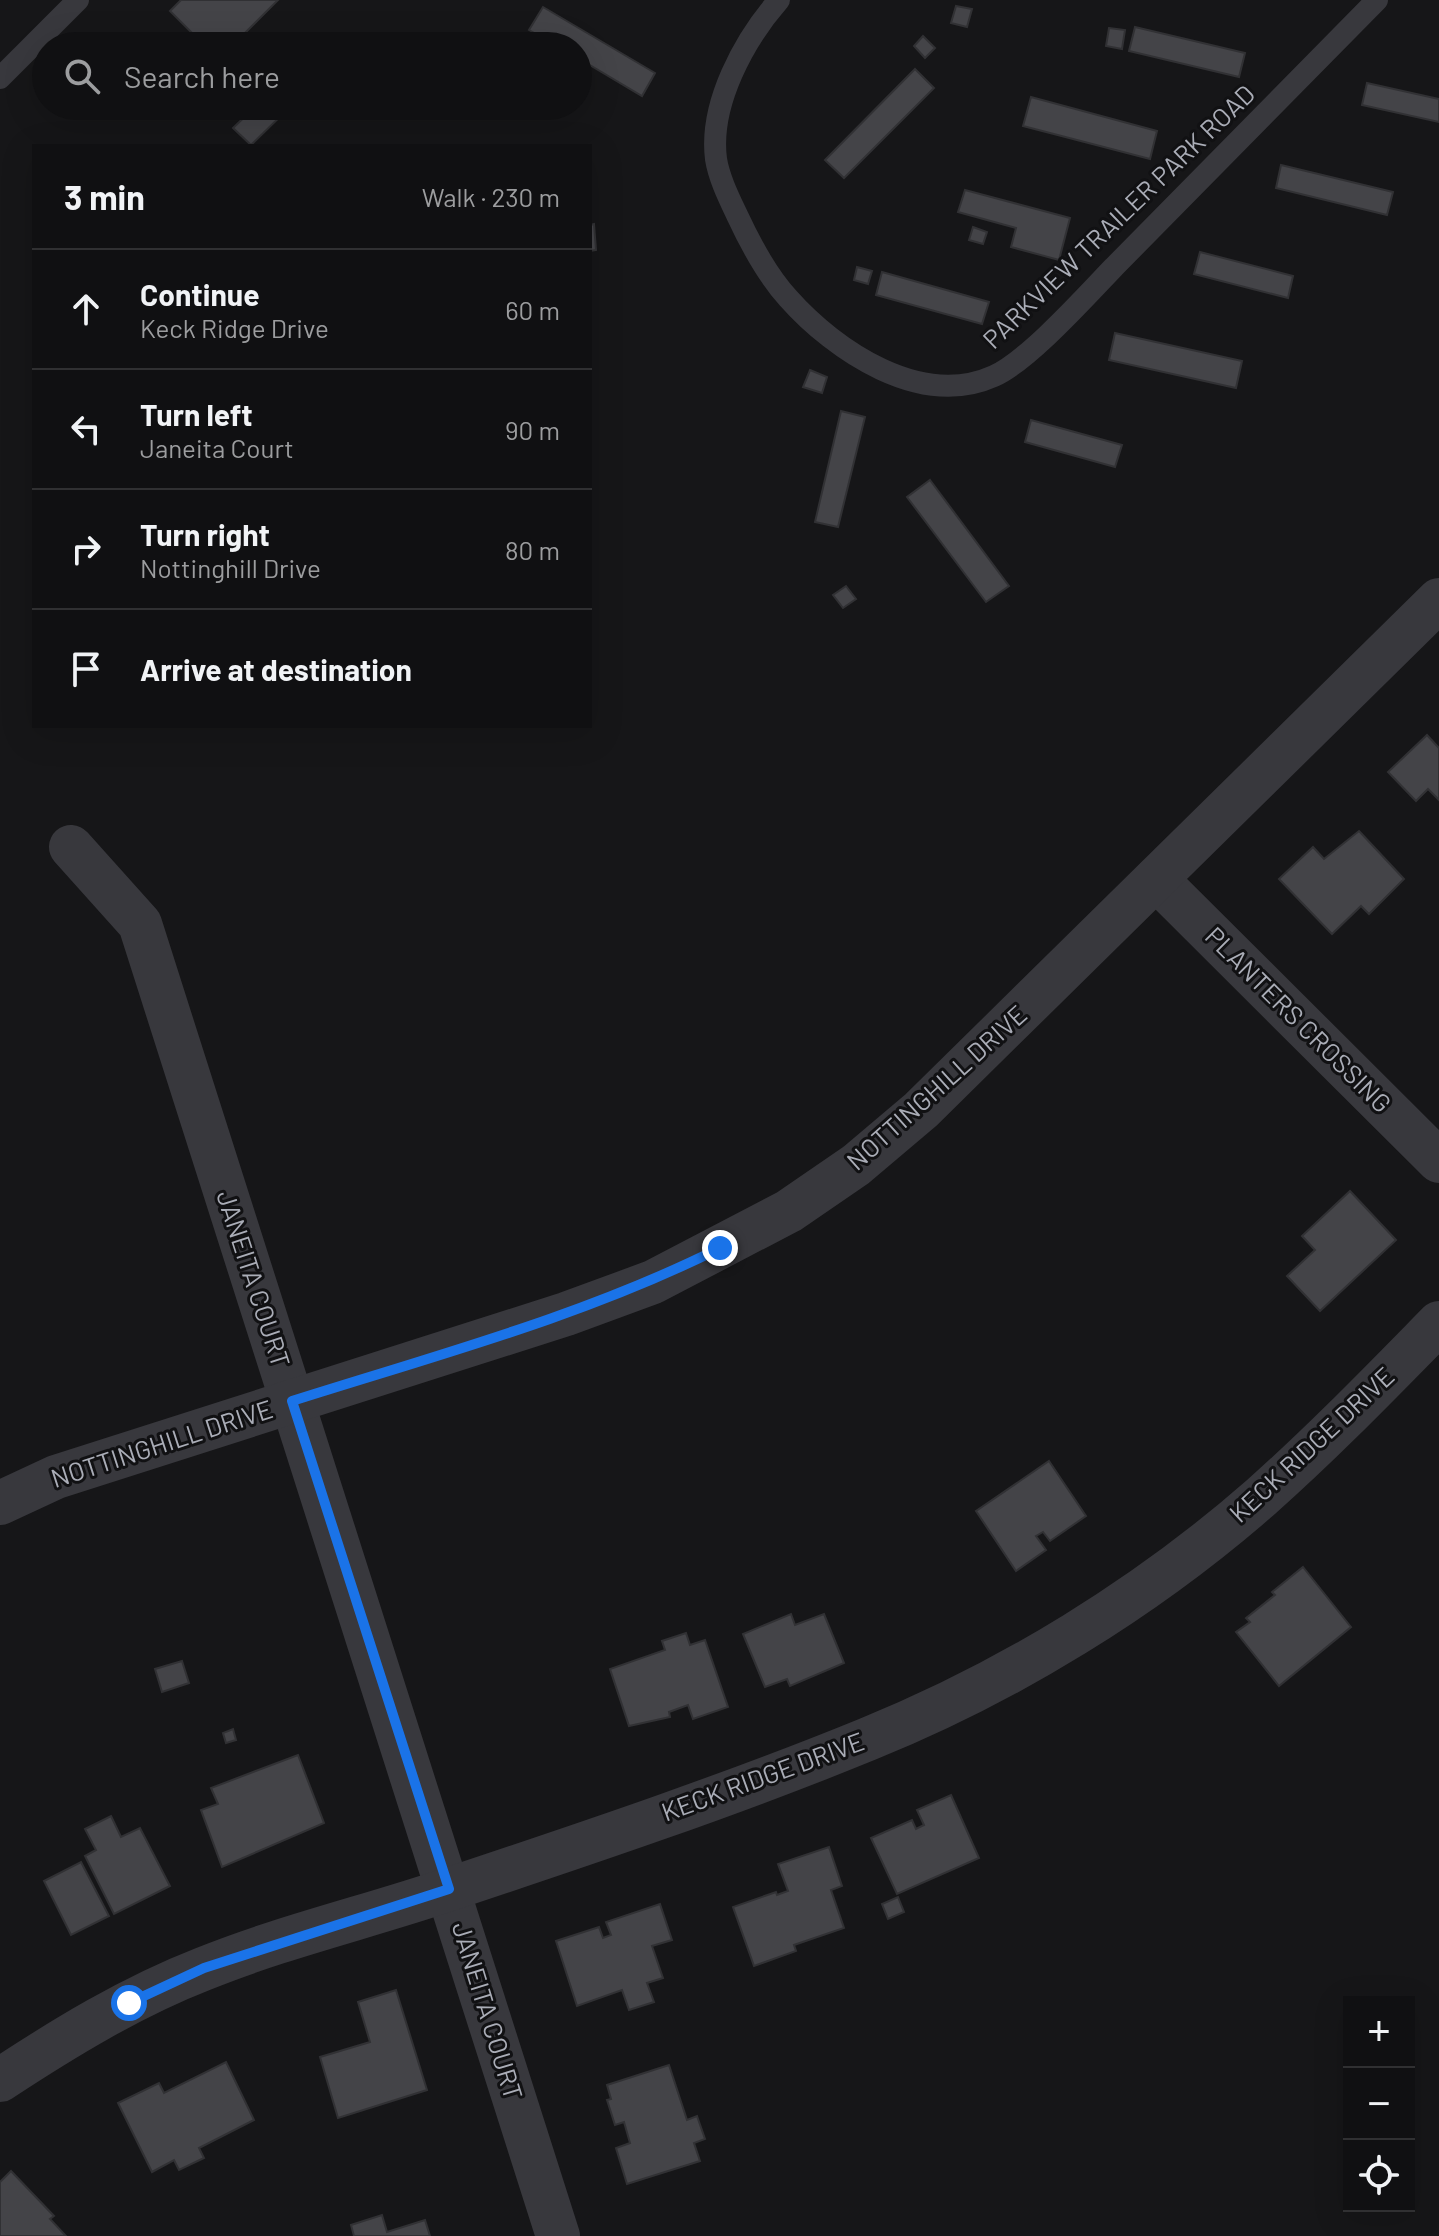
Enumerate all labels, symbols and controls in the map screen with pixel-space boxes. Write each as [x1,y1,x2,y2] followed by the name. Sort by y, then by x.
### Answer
[32,32,592,120] search box
[60,54,104,98] icon: search
[124,58,280,94] text: Search here
[976,78,1260,354] street label: PARKVIEW TRAILER PARK ROAD
[64,176,145,217] text: 3 min
[422,181,560,212] text: Walk · 230 m
[140,276,260,312] text: Continue
[64,287,108,331] icon: ahead
[505,294,560,325] text: 60 m
[140,312,329,343] text: Keck Ridge Drive
[140,396,253,432] text: Turn left
[64,407,108,451] icon: left
[505,414,560,445] text: 90 m
[140,432,294,463] text: Janeita Court
[140,516,270,552] text: Turn right
[64,527,108,571] icon: right
[505,534,560,565] text: 80 m
[140,552,321,583] text: Nottinghill Drive
[64,647,108,691] icon: arrive
[140,651,412,687] text: Arrive at destination
[1200,920,1398,1118] street label: PLANTERS CROSSING
[840,998,1032,1176] street label: NOTTINGHILL DRIVE
[211,1186,298,1371] street label: JANEITA COURT
[702,1230,738,1266] route end
[1222,1360,1400,1528] street label: KECK RIDGE DRIVE
[47,1392,276,1493] street label: NOTTINGHILL DRIVE
[657,1725,868,1827] street label: KECK RIDGE DRIVE
[447,1918,530,2103] street label: JANEITA COURT
[111,1985,147,2021] route start
[1343,1996,1415,2212] map controls
[1343,1996,1415,2068] button: +
[1343,2068,1415,2140] button: −
[1343,2140,1415,2212] button: locate

